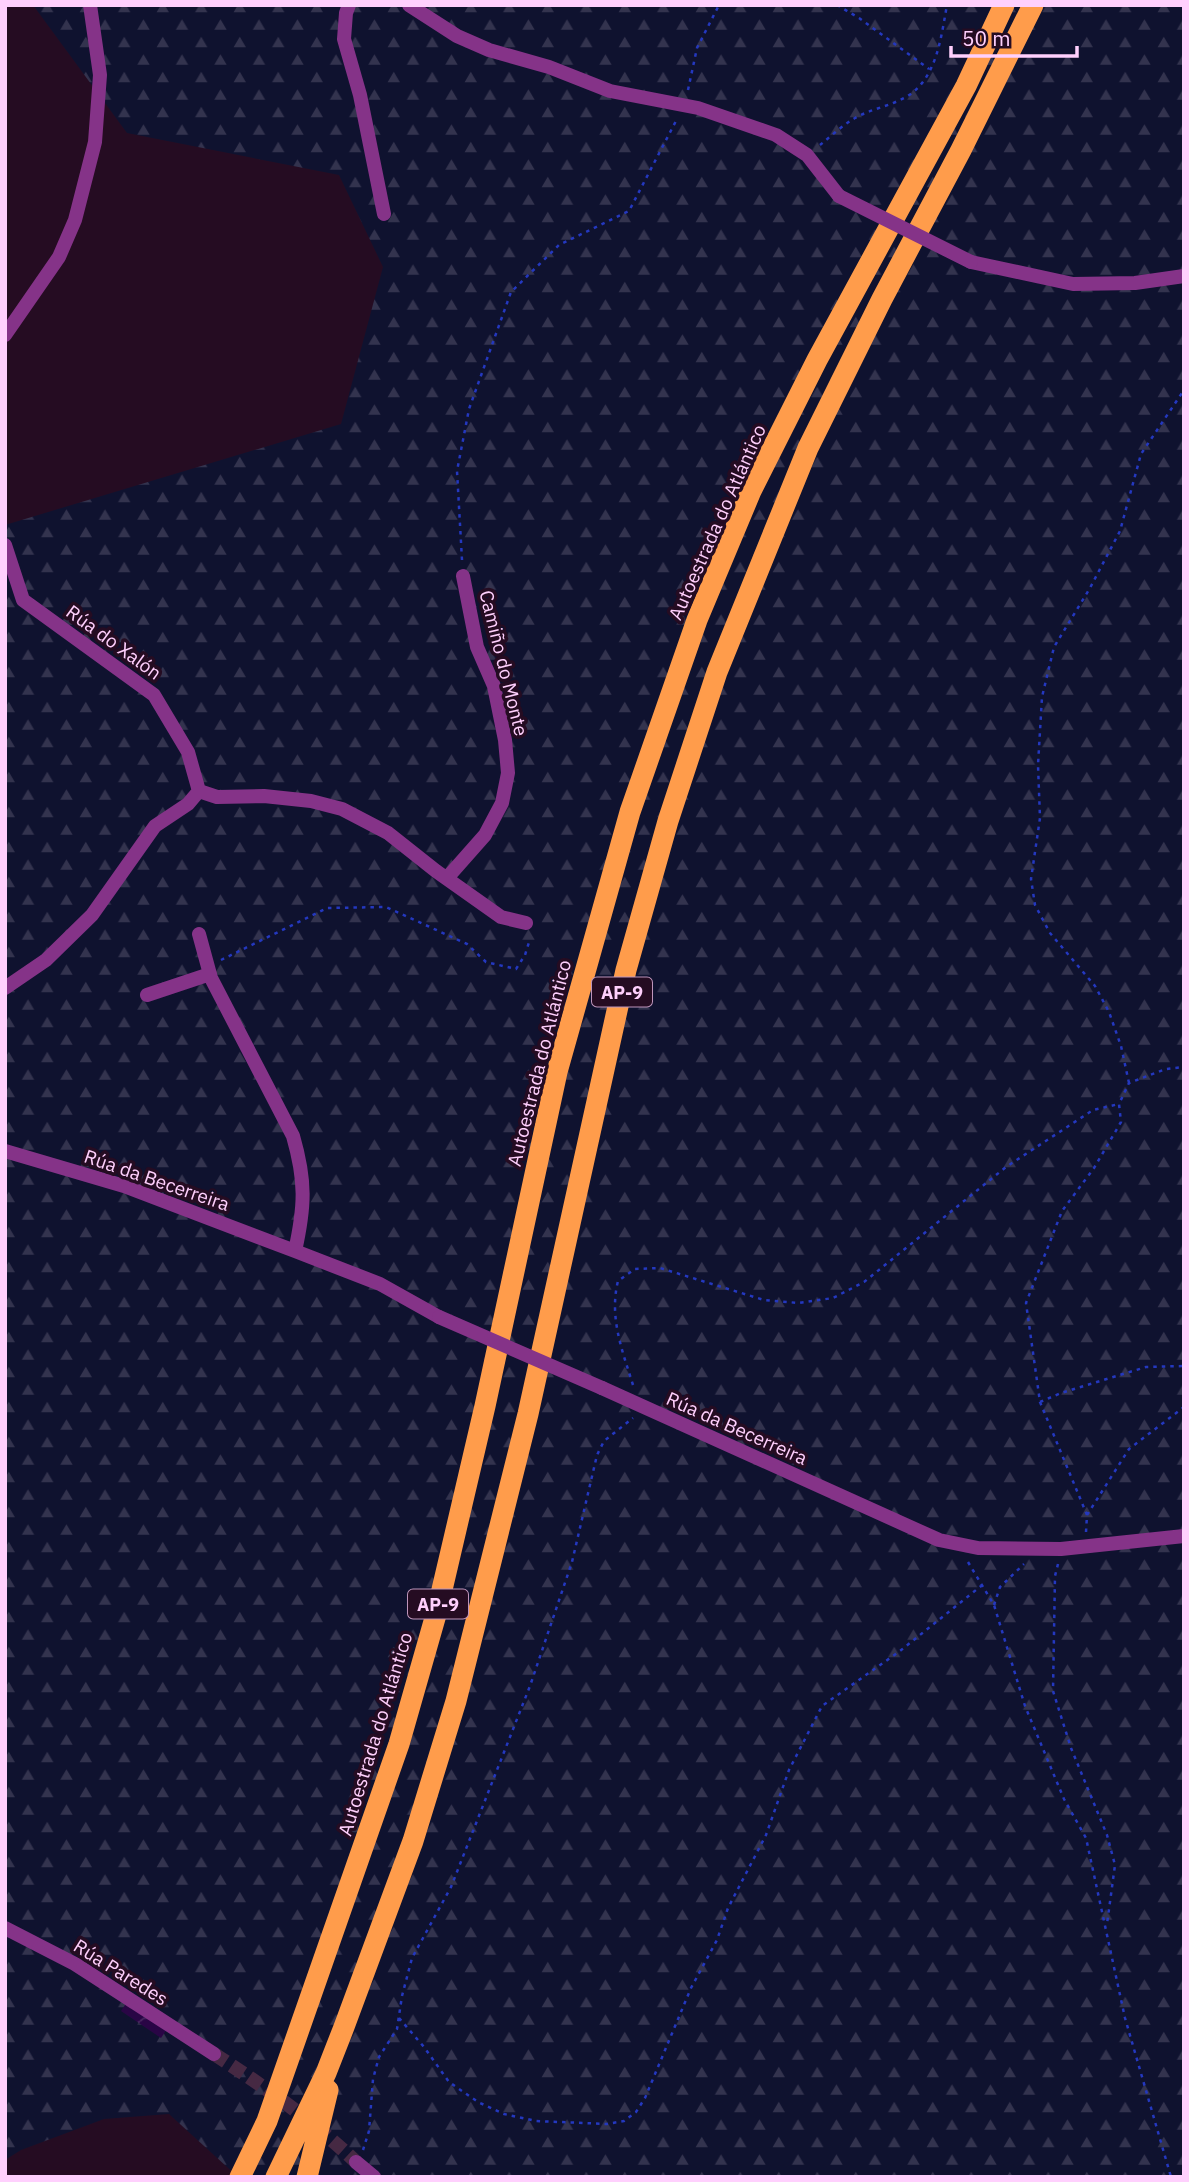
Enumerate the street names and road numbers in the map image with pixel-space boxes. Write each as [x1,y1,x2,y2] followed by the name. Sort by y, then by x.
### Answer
[663,420,771,624] street label: Autoestrada do Atlántico
[474,588,534,738] street label: Camiño do Monte
[62,599,166,685] street label: Rúa do Xalón
[502,957,576,1169] street label: Autoestrada do Atlántico
[592,978,652,1007] road number: AP-9
[81,1144,233,1216] street label: Rúa da Becerreira
[663,1386,811,1470] street label: Rúa da Becerreira
[408,1590,468,1618] road number: AP-9
[333,1629,417,1839] street label: Autoestrada do Atlántico
[69,1933,173,2011] street label: Rúa Paredes

